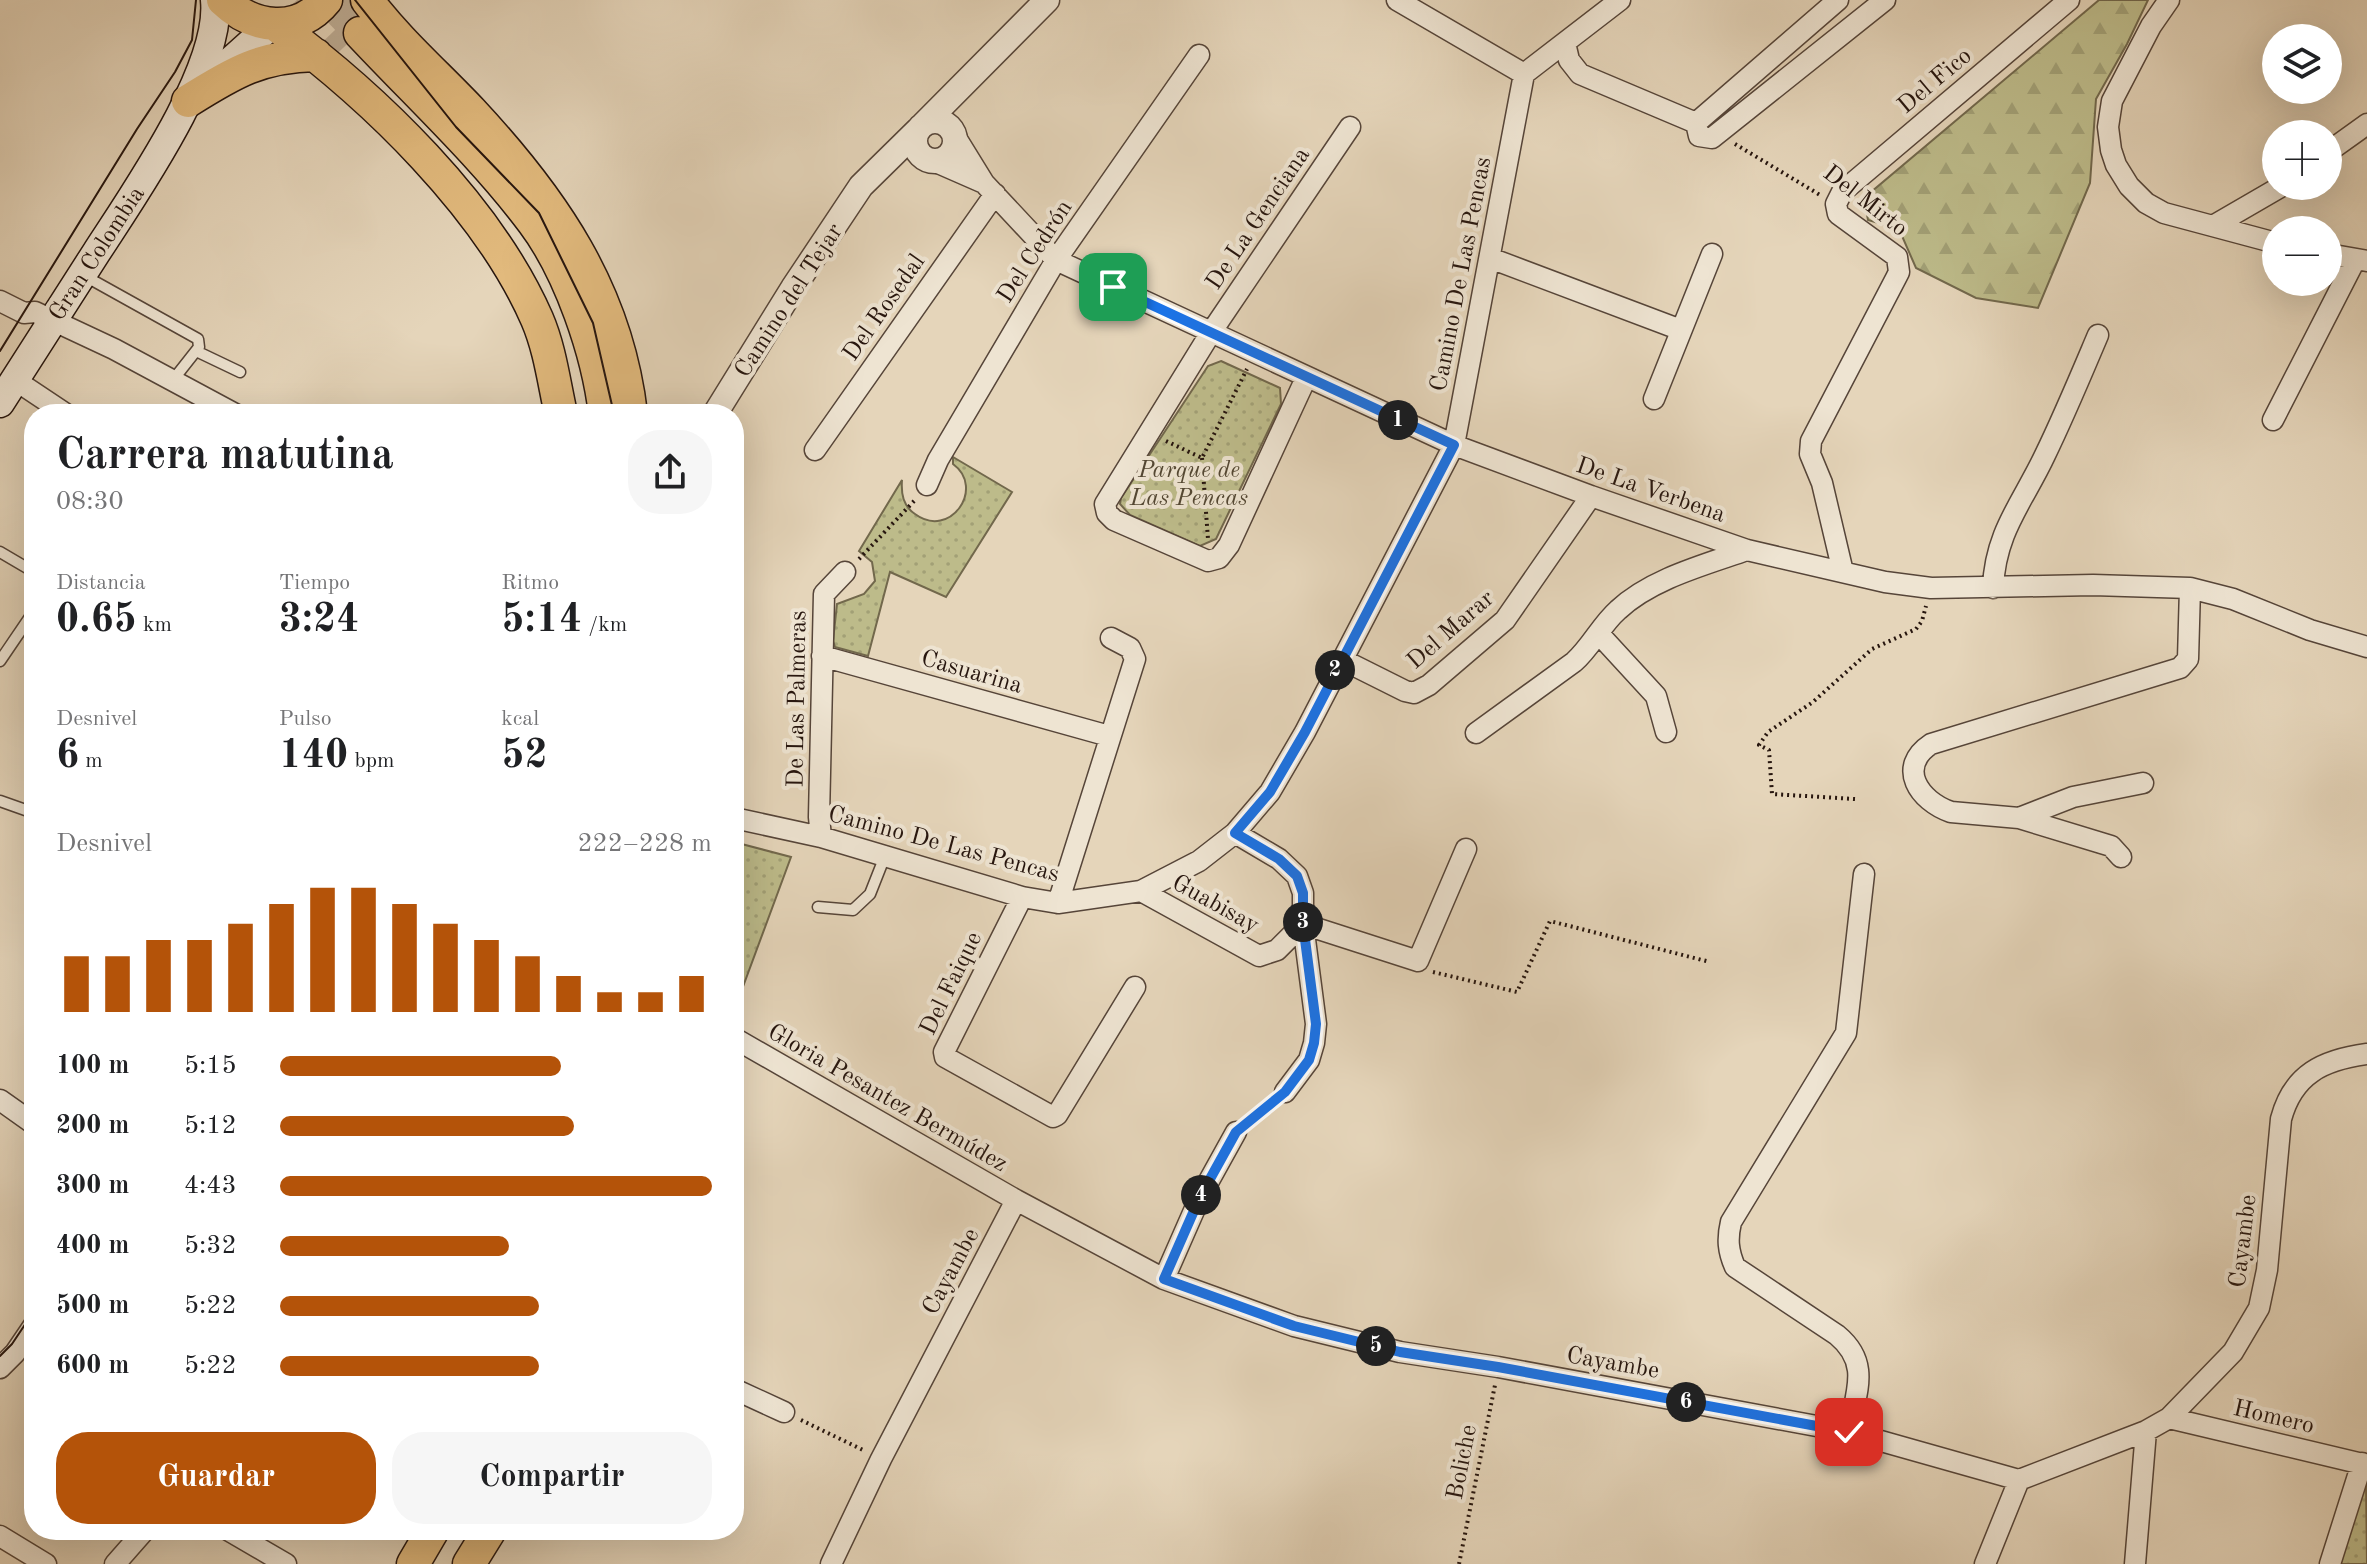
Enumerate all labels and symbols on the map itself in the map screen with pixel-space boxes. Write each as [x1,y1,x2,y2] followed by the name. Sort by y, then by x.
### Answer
[1894,44,1977,119] street label: Del Fico
[1202,143,1315,295] street label: De La Genciana
[1427,155,1496,394] street label: Camino De Las Pencas
[1818,161,1911,242] street label: Del Mirto
[45,183,150,326] street label: Gran Colombia
[994,196,1078,308] street label: Del Cedrón
[731,220,848,382] street label: Camino del Tejar
[839,250,930,366] street label: Del Rosedal
[1079,253,1147,321] pin
[1378,400,1418,440] pin: 1
[1573,454,1728,528] street label: De La Verbena
[1129,459,1248,511] park label: Parque de Las Pencas
[1403,586,1499,674] street label: Del Marar
[784,610,812,788] street label: De Las Palmeras
[918,647,1025,699] street label: Casuarina
[1315,650,1355,690] pin: 2
[825,802,1062,887] street label: Camino De Las Pencas
[1168,871,1263,938] street label: Guabisay
[1283,902,1323,942] pin: 3
[916,928,987,1039] street label: Del Faique
[763,1020,1011,1177] street label: Gloria Pesantez Bermúdez
[1181,1175,1221,1215] pin: 4
[2226,1193,2262,1289] street label: Cayambe
[919,1225,984,1319] street label: Cayambe
[1356,1326,1396,1366] pin: 5
[1564,1344,1661,1384] street label: Cayambe
[1666,1382,1706,1422] pin: 6
[2231,1397,2317,1439] street label: Homero
[1815,1398,1883,1466] pin
[1444,1423,1482,1502] street label: Boliche

